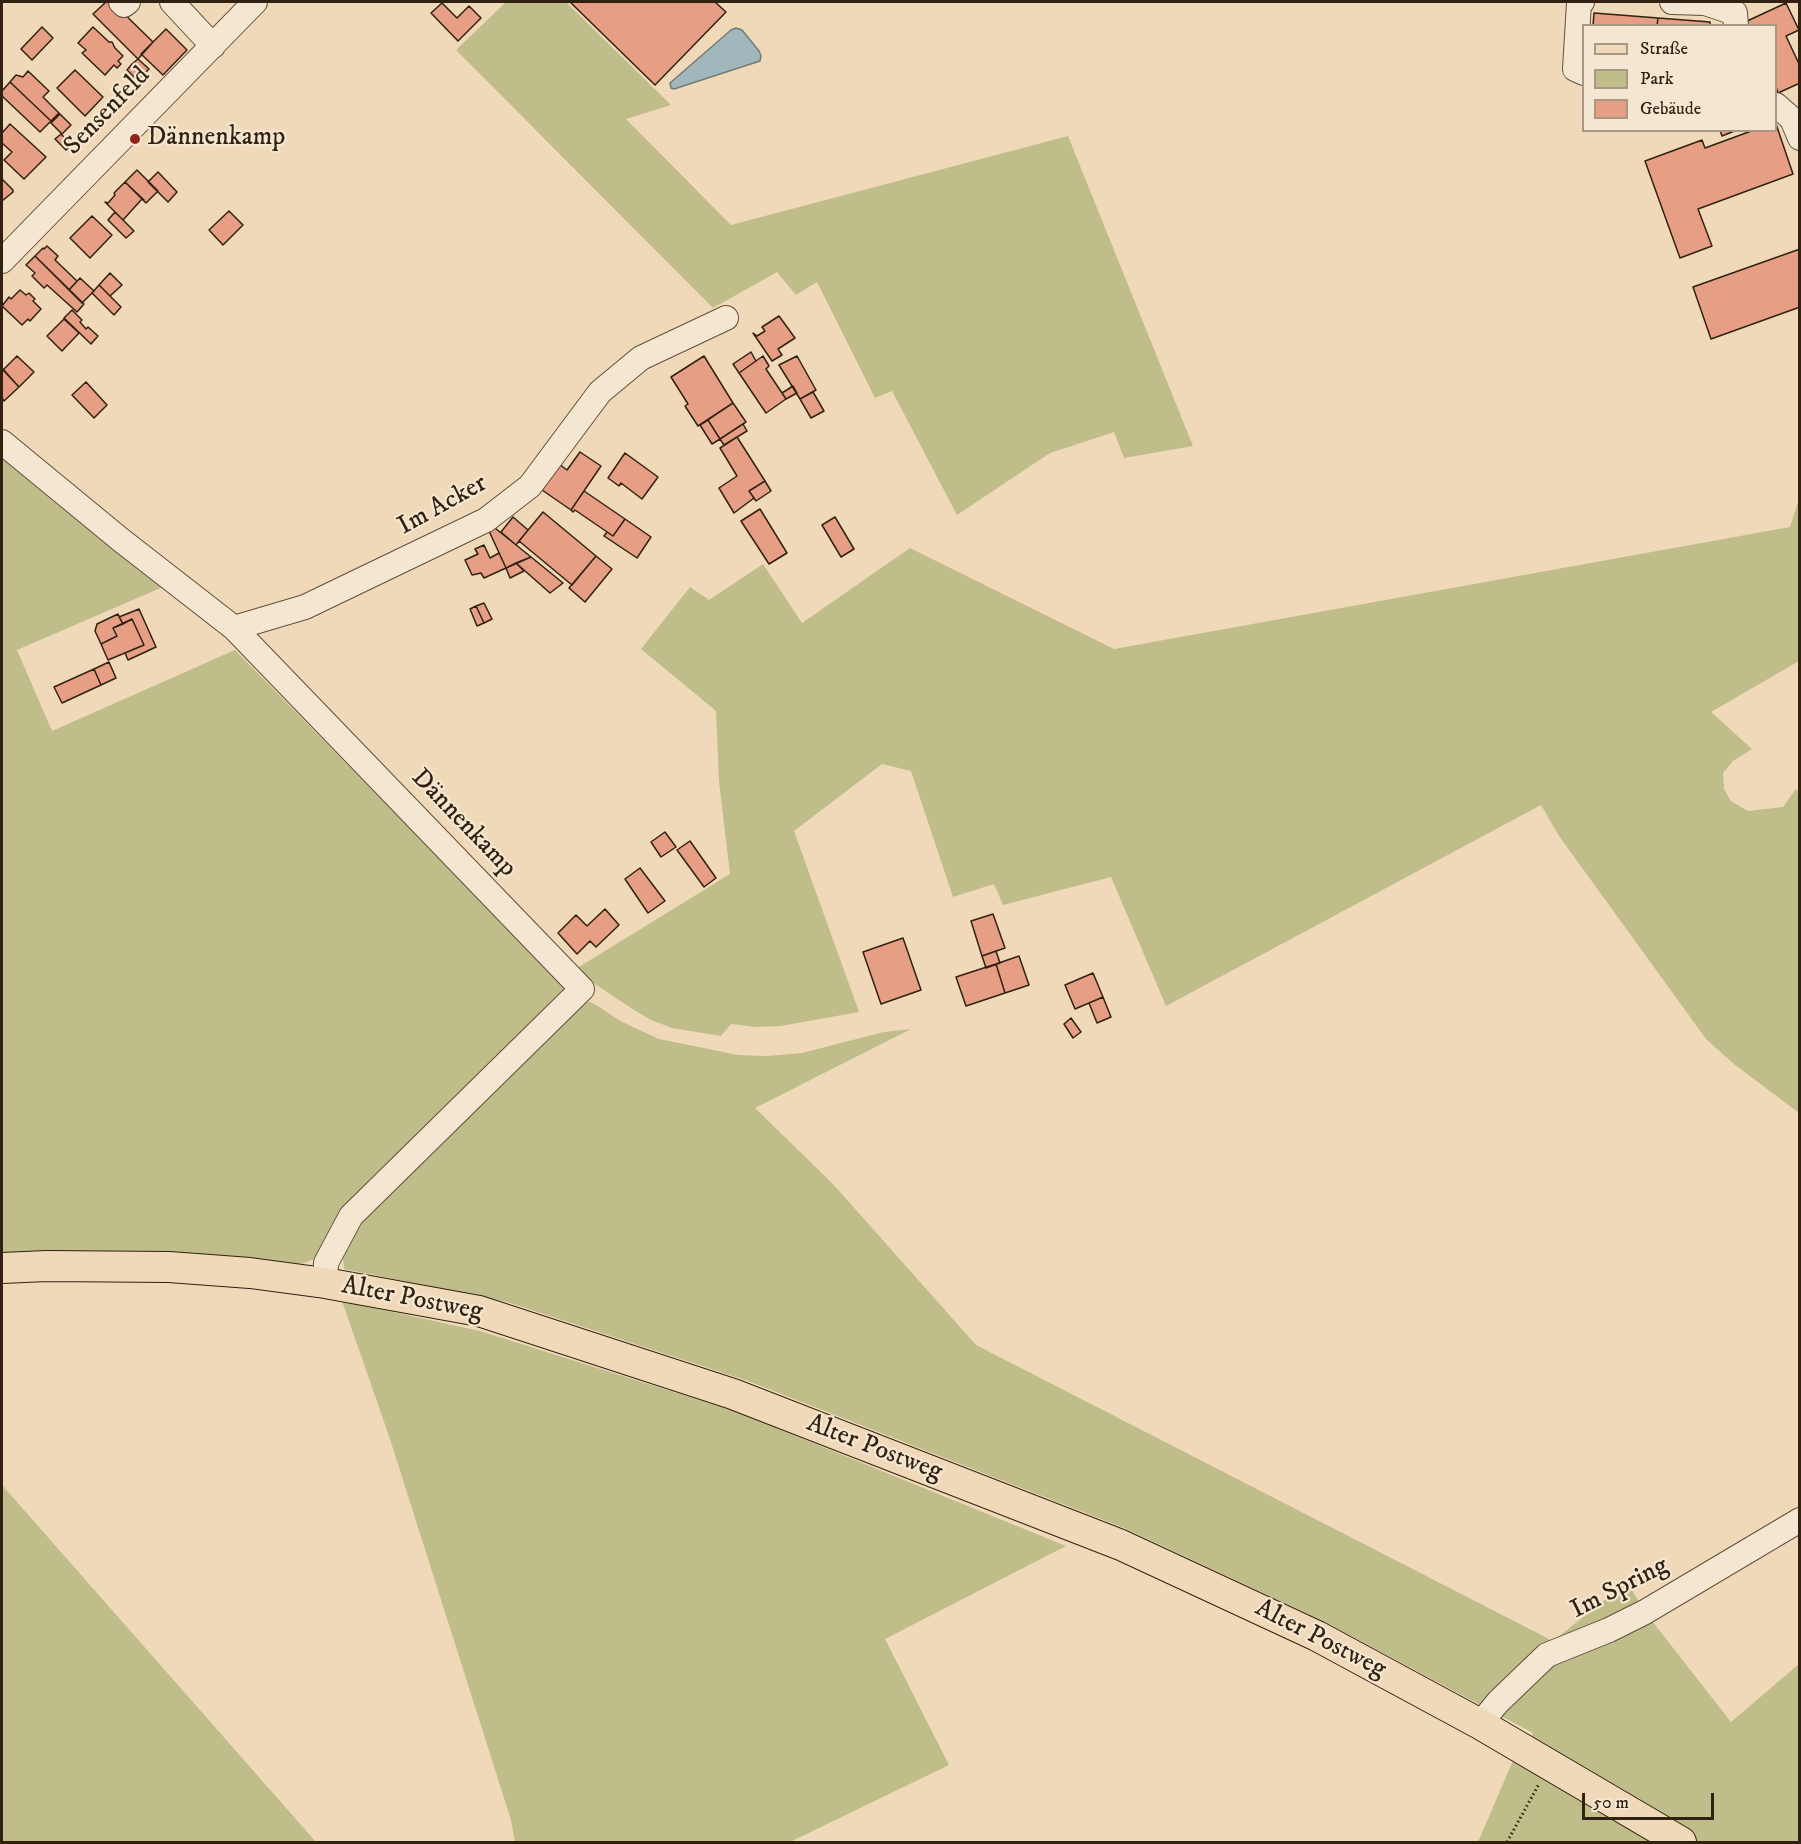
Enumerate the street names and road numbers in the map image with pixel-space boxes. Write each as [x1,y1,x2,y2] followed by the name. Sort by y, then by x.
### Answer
[58,61,158,163] street label: Sensenfeld
[393,469,493,543] street label: Im Acker
[404,763,522,885] street label: Dännenkamp
[339,1271,485,1329] street label: Alter Postweg
[802,1409,946,1489] street label: Alter Postweg
[1566,1551,1674,1627] street label: Im Spring
[1249,1594,1391,1686] street label: Alter Postweg

